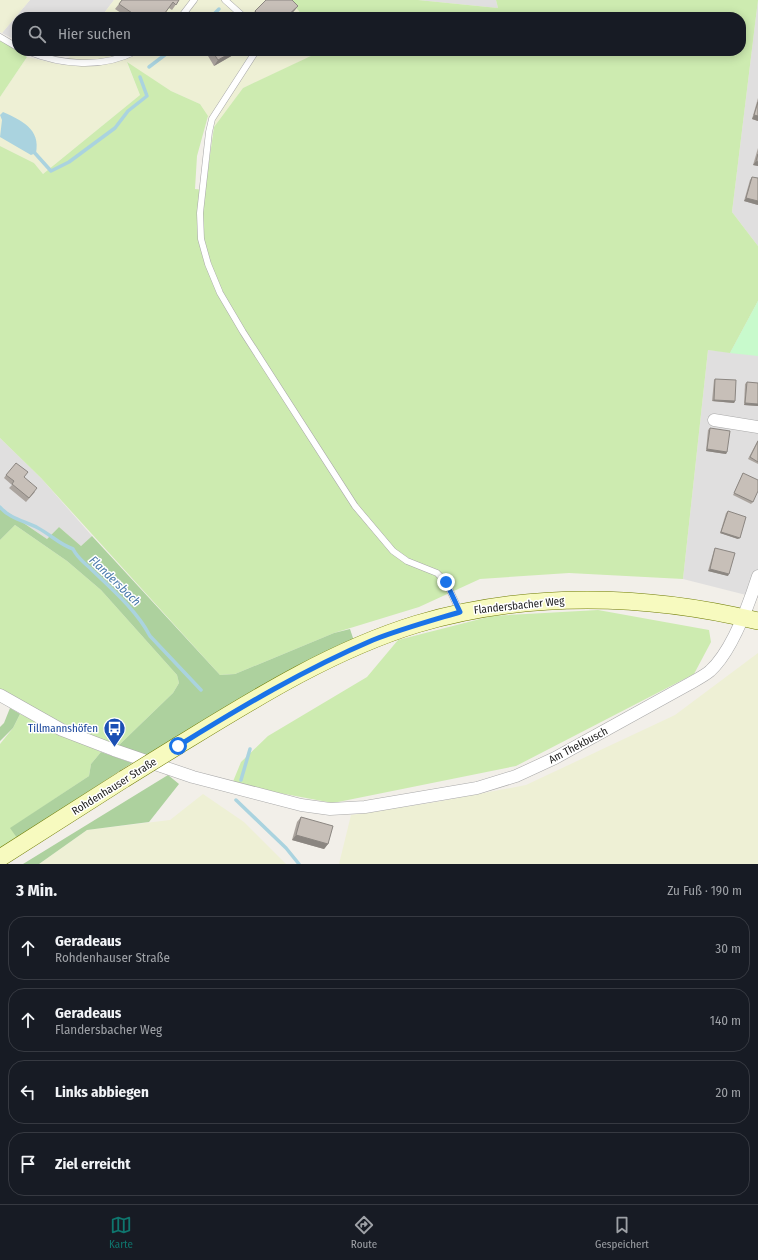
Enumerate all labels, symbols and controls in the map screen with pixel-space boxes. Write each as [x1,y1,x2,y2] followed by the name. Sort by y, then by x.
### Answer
[12,12,746,56] search box
[26,23,48,45] icon: search
[58,25,131,43] text: Hier suchen
[86,553,144,609] water label: Flandersbach
[437,573,455,591] route end
[473,594,566,617] street label: Flandersbacher Weg
[101,715,127,748] bus stop icon: Tillmannshöfen
[28,722,98,735] place label: Tillmannshöfen
[546,724,610,766] street label: Am Thekbusch
[169,737,187,755] route start
[70,755,159,818] street label: Rohdenhauser Straße
[16,880,57,901] text: 3 Min.
[667,883,742,898] text: Zu Fuß · 190 m
[55,932,121,950] text: Geradeaus
[17,937,39,959] icon: ahead
[715,941,741,956] text: 30 m
[55,950,170,965] text: Rohdenhauser Straße
[55,1004,121,1022] text: Geradeaus
[17,1009,39,1031] icon: ahead
[710,1013,741,1028] text: 140 m
[55,1022,162,1037] text: Flandersbacher Weg
[17,1081,39,1103] icon: left
[55,1083,149,1101] text: Links abbiegen
[715,1085,741,1100] text: 20 m
[17,1153,39,1175] icon: arrive
[55,1155,130,1173] text: Ziel erreicht
[109,1214,133,1251] tab: Karte
[351,1214,377,1251] tab: Route
[595,1214,649,1251] tab: Gespeichert

